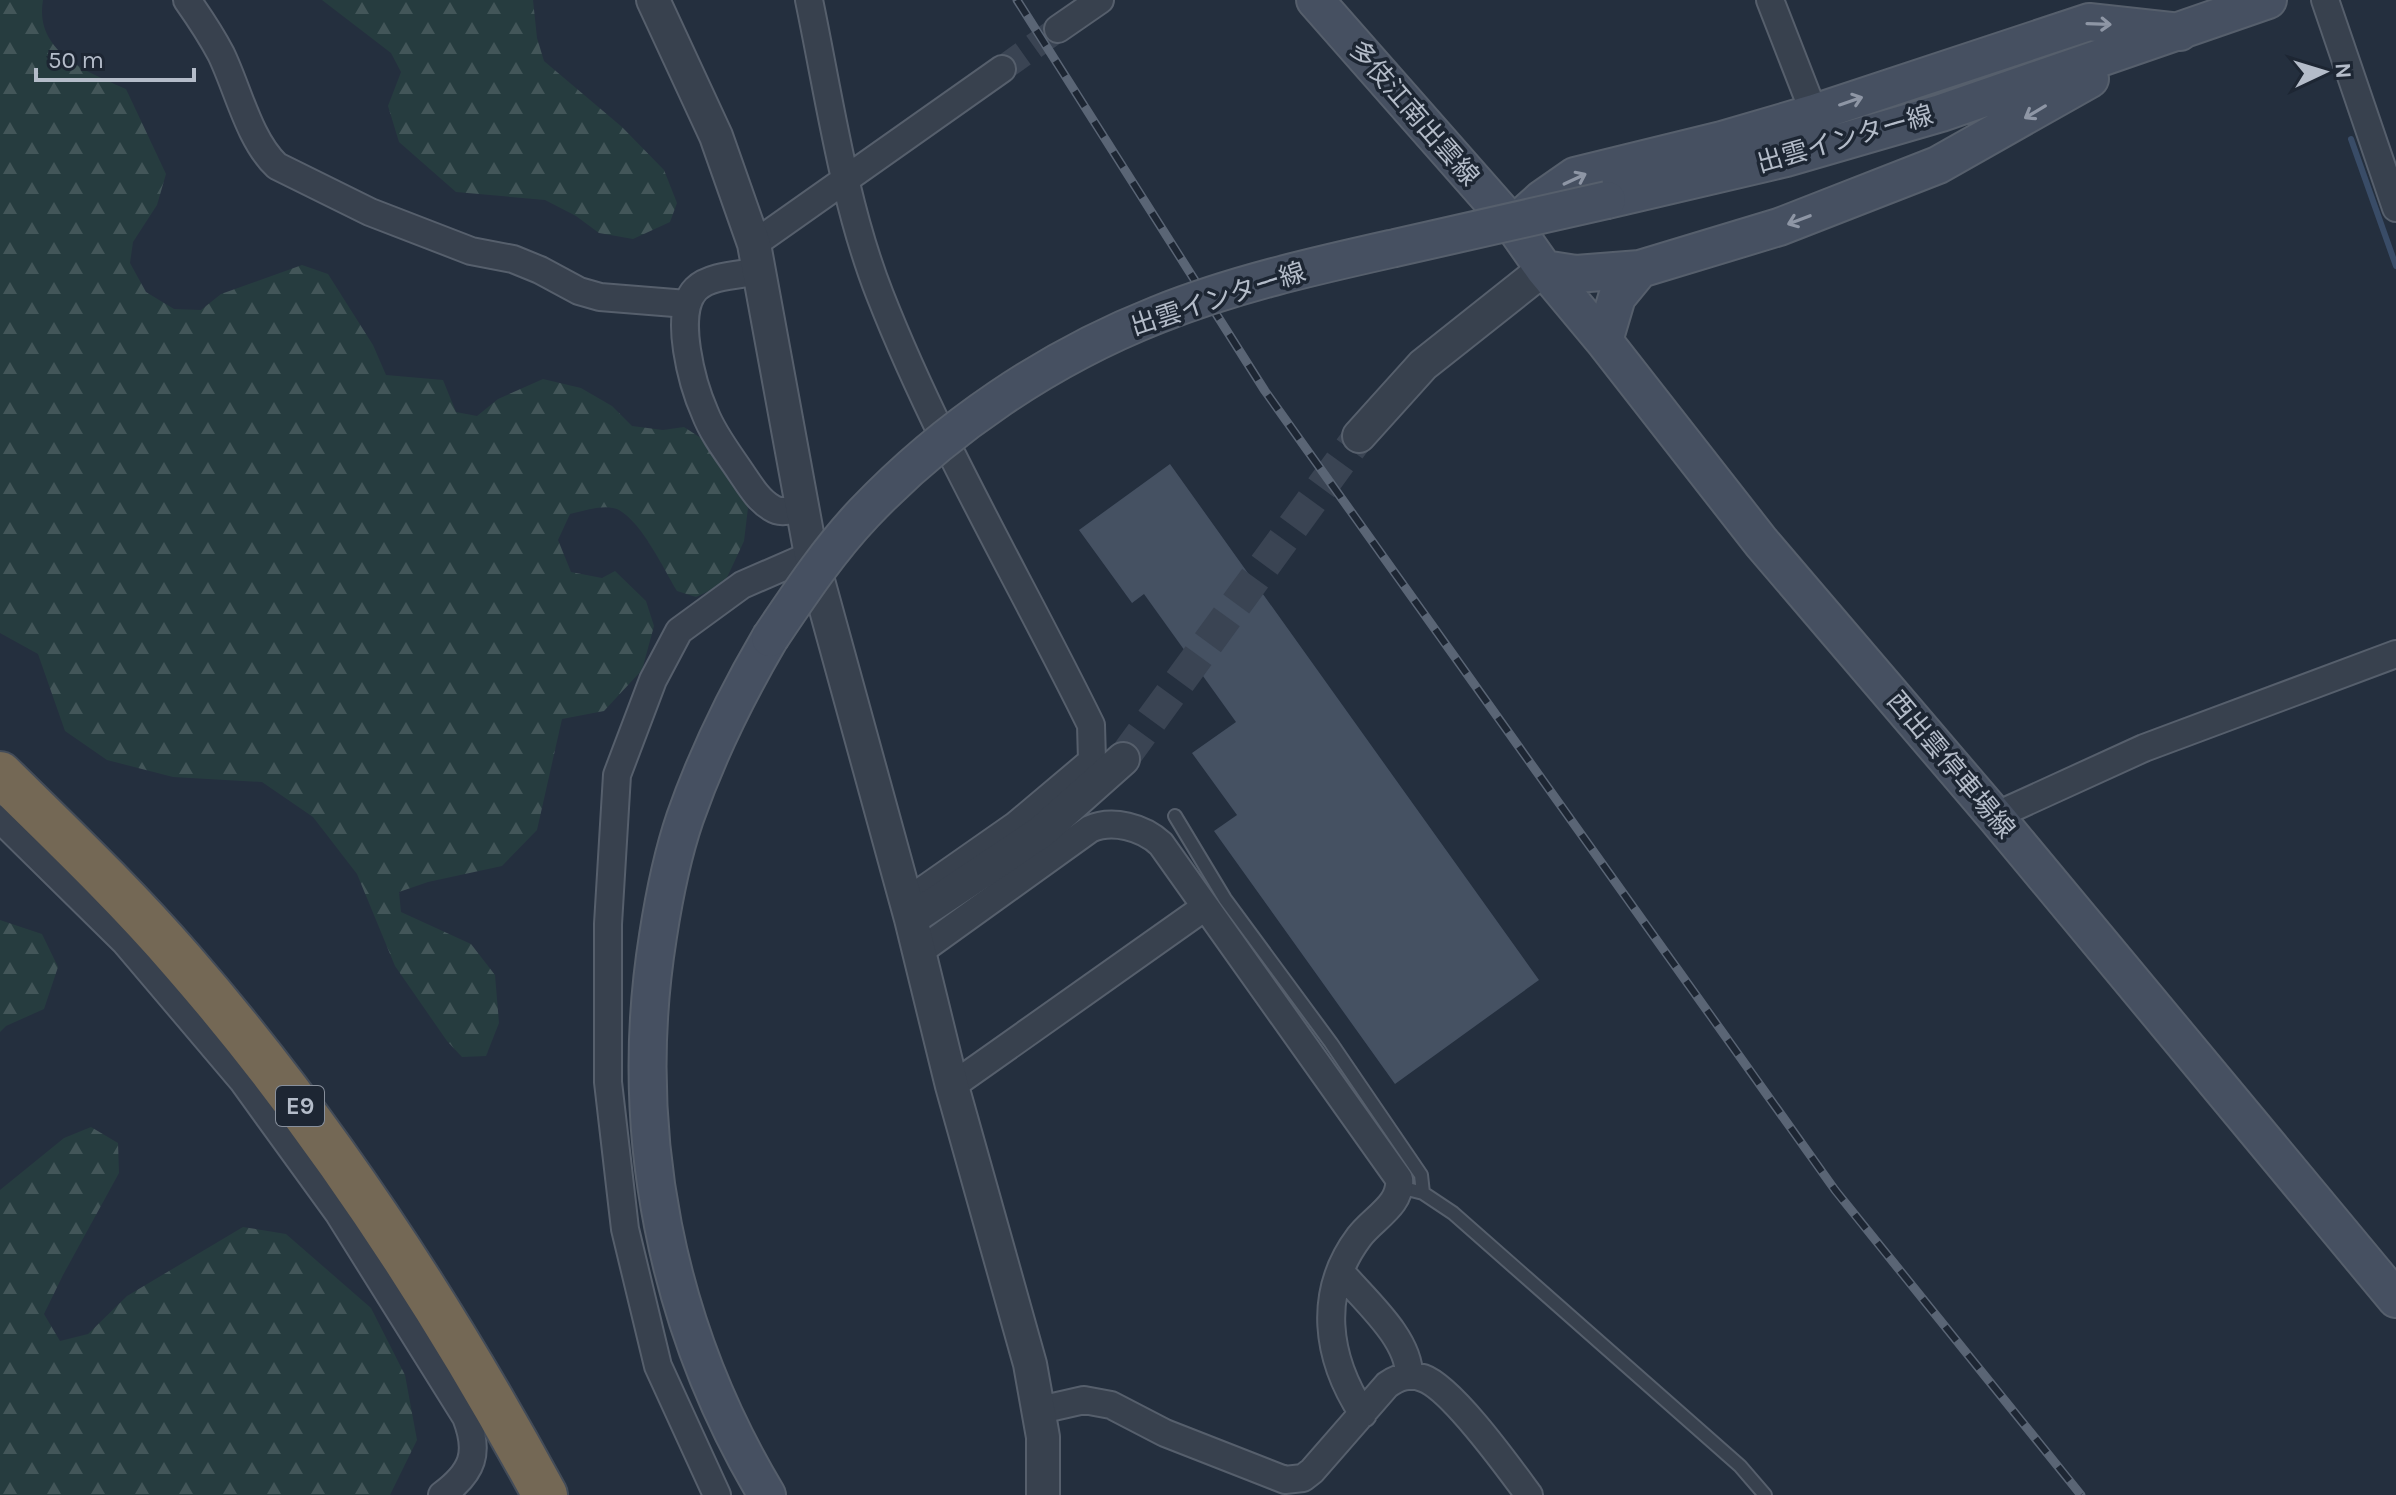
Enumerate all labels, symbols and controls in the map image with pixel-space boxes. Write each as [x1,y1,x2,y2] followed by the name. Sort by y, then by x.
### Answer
[2085,17,2112,32] one-way arrow
[36,32,194,82] scale bar
[2284,32,2364,112] north arrow
[1343,34,1485,192] street label: 多伎江南出雲線
[48,46,104,74] text: 50 m
[2329,62,2356,79] text: N
[1839,92,1864,107] one-way arrow
[1753,99,1937,179] street label: 出雲インター線
[2024,104,2047,120] one-way arrow
[1562,170,1586,185] one-way arrow
[1787,214,1812,228] one-way arrow
[1127,256,1309,342] street label: 出雲インター線
[1881,685,2021,845] street label: 西出雲停車場線
[276,1086,324,1126] road number: E9

